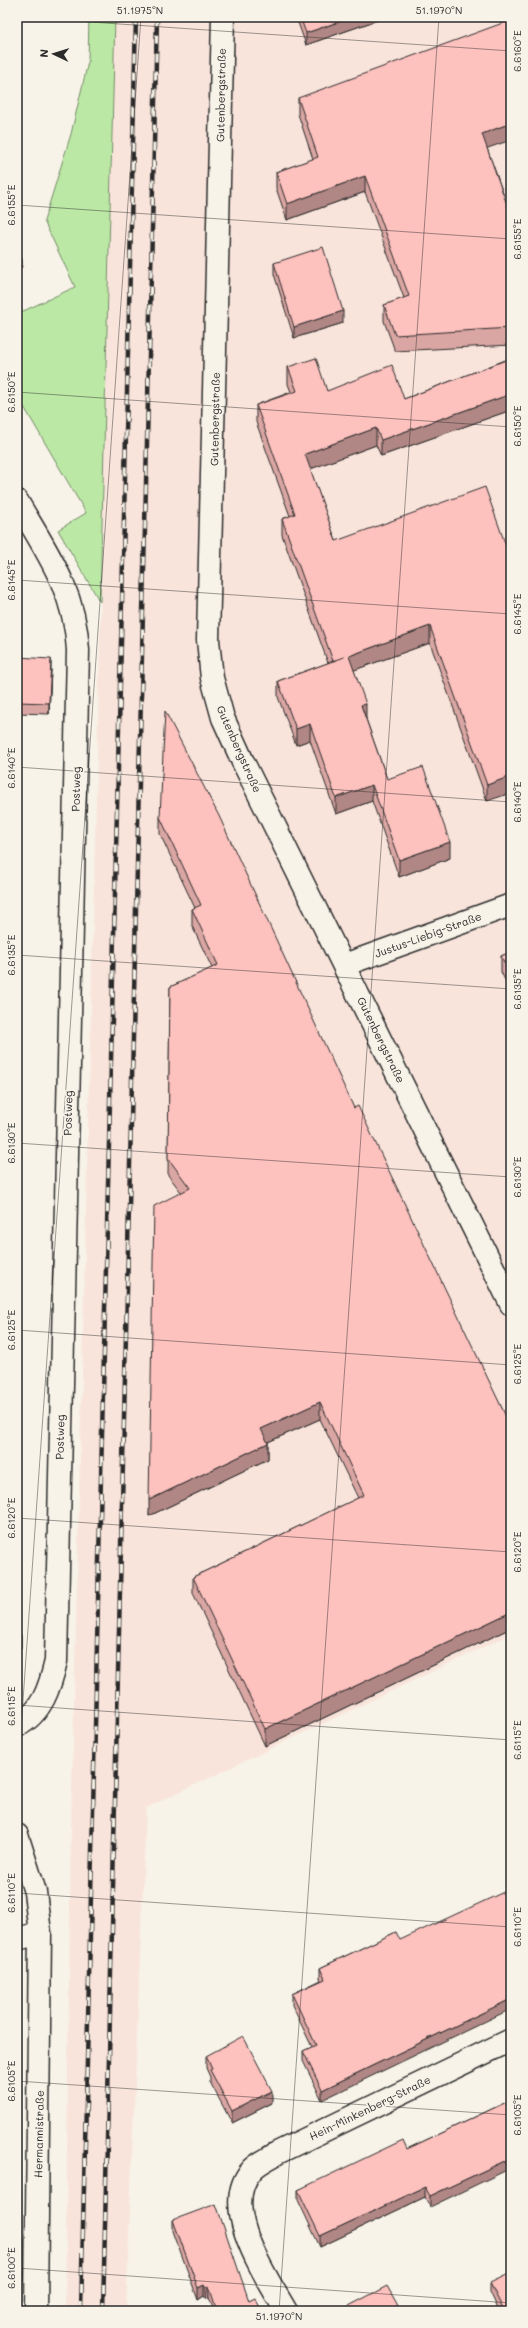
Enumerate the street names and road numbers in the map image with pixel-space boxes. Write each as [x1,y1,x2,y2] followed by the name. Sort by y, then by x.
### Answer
[212,48,229,142] street label: Gutenbergstraße
[206,372,223,466] street label: Gutenbergstraße
[213,703,265,795] street label: Gutenbergstraße
[68,766,83,812] street label: Postweg
[372,908,484,961] street label: Justus-Liebig-Straße
[354,994,409,1085] street label: Gutenbergstraße
[60,1090,75,1136] street label: Postweg
[52,1414,67,1460] street label: Postweg
[307,2072,433,2144] street label: Hein-Minkenberg-Straße
[30,2090,47,2178] street label: Hermannistraße

